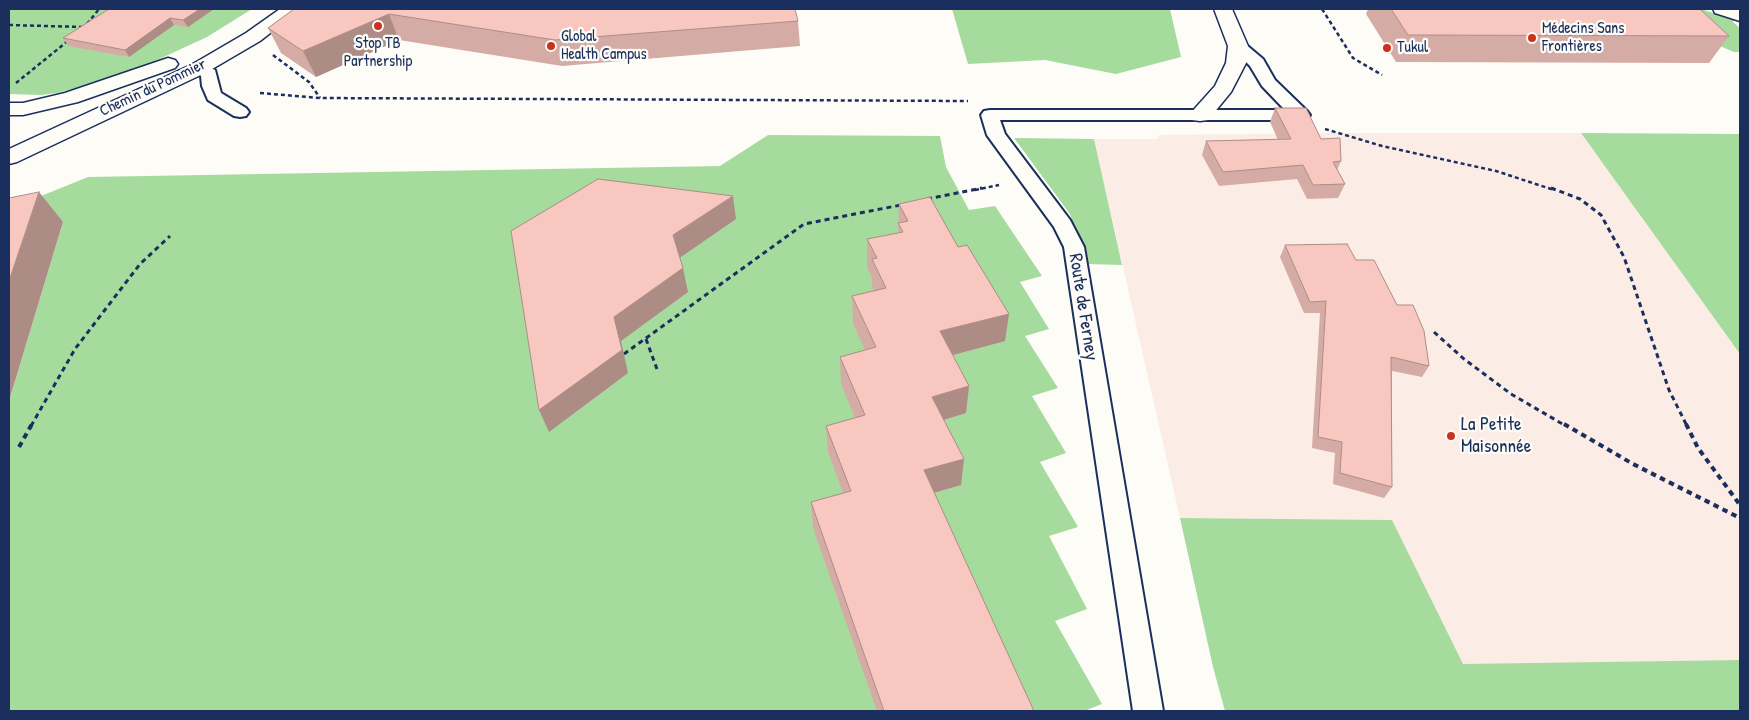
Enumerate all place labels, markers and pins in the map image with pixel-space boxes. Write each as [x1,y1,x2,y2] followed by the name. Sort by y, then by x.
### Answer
[1542,19,1624,57] place label: Médecins Sans Frontières
[372,20,384,32] marker: Stop TB Partnership
[561,27,647,65] place label: Global Health Campus
[1526,32,1538,44] marker: Médecins Sans Frontières
[344,34,412,72] place label: Stop TB Partnership
[1397,38,1428,58] place label: Tukul
[545,40,557,52] marker: Global Health Campus
[1381,42,1393,54] marker: Tukul
[1461,414,1531,458] place label: La Petite Maisonnée
[1445,430,1457,442] marker: La Petite Maisonnée

